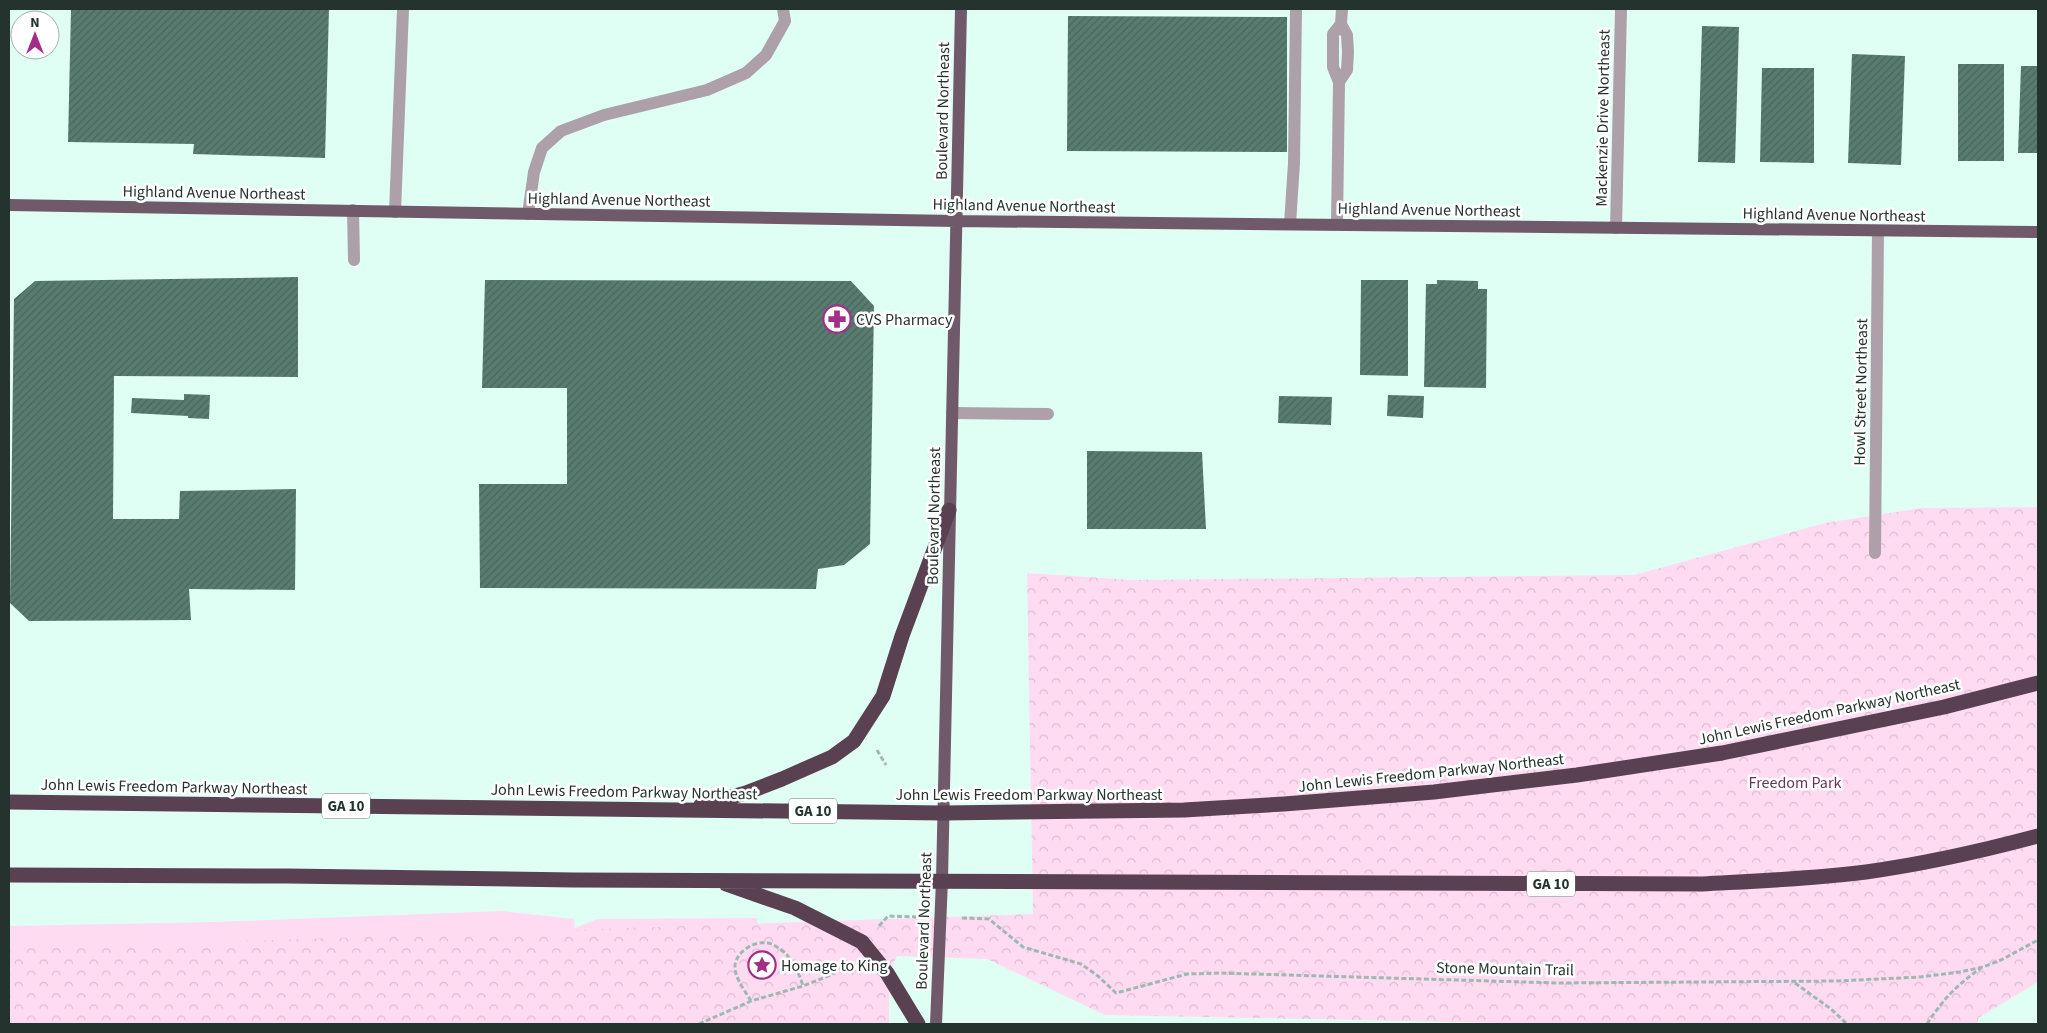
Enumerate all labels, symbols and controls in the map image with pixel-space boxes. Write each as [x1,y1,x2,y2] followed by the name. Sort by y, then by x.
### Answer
[10,10,60,60] north arrow
[30,13,40,33] text: N
[1590,29,1616,207] street label: Mackenzie Drive Northeast
[931,41,955,180] street label: Boulevard Northeast
[122,180,306,206] street label: Highland Avenue Northeast
[527,187,711,213] street label: Highland Avenue Northeast
[932,193,1116,219] street label: Highland Avenue Northeast
[1337,197,1521,223] street label: Highland Avenue Northeast
[1742,202,1926,228] street label: Highland Avenue Northeast
[822,304,852,334] pharmacy icon: CVS Pharmacy
[856,309,953,331] place label: CVS Pharmacy
[1849,318,1873,466] street label: Howl Street Northeast
[922,446,946,585] street label: Boulevard Northeast
[1696,673,1963,751] street label: John Lewis Freedom Parkway Northeast
[1297,748,1566,798] street label: John Lewis Freedom Parkway Northeast
[1749,772,1841,794] park label: Freedom Park
[40,774,308,800] street label: John Lewis Freedom Parkway Northeast
[490,779,758,805] street label: John Lewis Freedom Parkway Northeast
[895,784,1163,806] street label: John Lewis Freedom Parkway Northeast
[322,794,370,818] road number: GA 10
[789,798,837,824] road number: GA 10
[911,851,937,990] street label: Boulevard Northeast
[1527,872,1575,896] road number: GA 10
[747,950,777,980] place icon: Homage to King
[781,955,888,977] place label: Homage to King
[1436,957,1574,981] street label: Stone Mountain Trail

